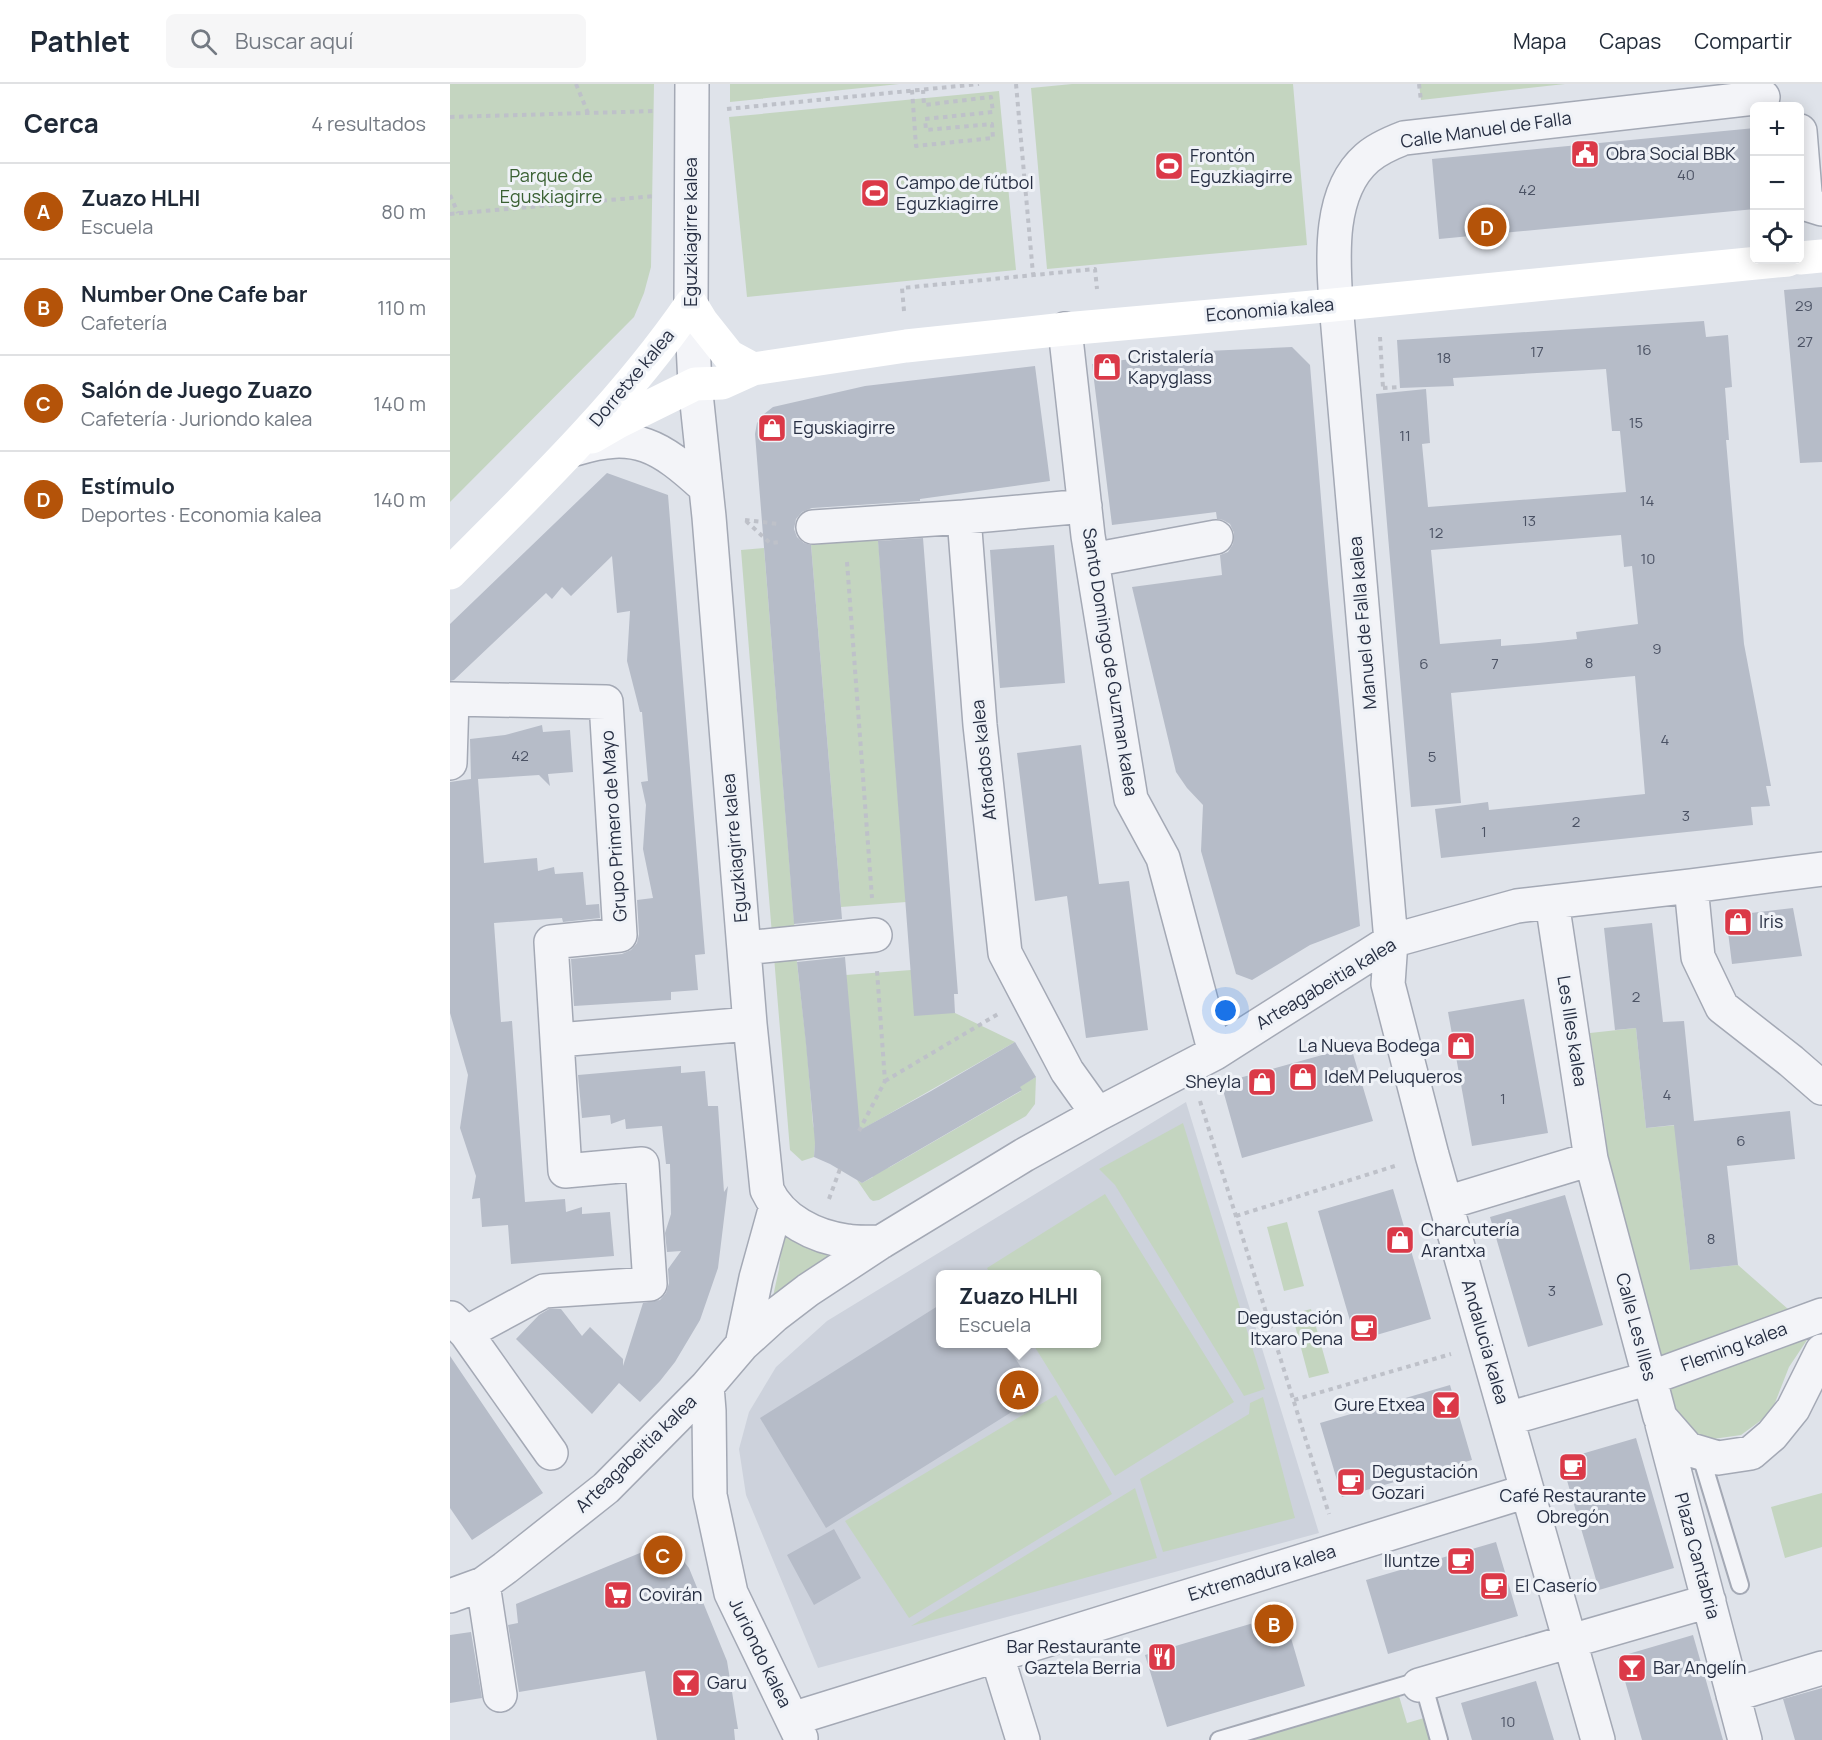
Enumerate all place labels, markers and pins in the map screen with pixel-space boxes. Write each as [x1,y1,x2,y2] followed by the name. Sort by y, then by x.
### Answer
[1569,138,1601,170] public building icon: Obra Social BBK
[1606,141,1736,165] place label: Obra Social BBK
[1190,143,1292,188] place label: Frontón Eguzkiagirre
[1153,150,1185,182] sports icon: Frontón Eguzkiagirre
[896,170,1034,215] place label: Campo de fútbol Eguzkiagirre
[859,177,891,209] sports icon: Campo de fútbol Eguzkiagirre
[1468,204,1506,250] pin: D
[1128,344,1214,389] place label: Cristalería Kapyglass
[1091,351,1123,383] shop icon: Cristalería Kapyglass
[756,412,788,444] shop icon: Eguskiagirre
[793,415,895,439] place label: Eguskiagirre
[1722,906,1754,938] shop icon: Iris
[1759,909,1783,933] place label: Iris
[1445,1030,1477,1062] shop icon: La Nueva Bodega
[1298,1033,1440,1057] place label: La Nueva Bodega
[1287,1061,1319,1093] shop icon: IdeM Peluqueros
[1324,1064,1463,1088] place label: IdeM Peluqueros
[1246,1066,1278,1098] shop icon: Sheyla
[1185,1069,1241,1093] place label: Sheyla
[1421,1217,1520,1262] place label: Charcutería Arantxa
[1384,1224,1416,1256] shop icon: Charcutería Arantxa
[1237,1305,1343,1350] place label: Degustación Itxaro Pena
[1348,1312,1380,1344] cafe icon: Degustación Itxaro Pena
[1000,1368,1038,1412] pin: A
[1430,1389,1462,1421] bar icon: Gure Etxea
[1334,1392,1425,1416] place label: Gure Etxea
[1557,1451,1589,1483] cafe icon: Café Restaurante Obregón
[1372,1459,1478,1504] place label: Degustación Gozari
[1335,1466,1367,1498] cafe icon: Degustación Gozari
[1500,1483,1646,1528] place label: Café Restaurante Obregón
[644,1532,682,1578] pin: C
[1445,1545,1477,1577] cafe icon: Iluntze
[1384,1548,1440,1572] place label: Iluntze
[1478,1570,1510,1602] cafe icon: El Caserío
[1515,1573,1597,1597] place label: El Caserío
[602,1579,634,1611] supermarket icon: Covirán
[639,1582,702,1606] place label: Covirán
[1254,1602,1294,1646] pin: B
[1006,1634,1141,1679] place label: Bar Restaurante Gaztela Berria
[1146,1641,1178,1673] restaurant icon: Bar Restaurante Gaztela Berria
[1616,1652,1648,1684] bar icon: Bar Angelín
[1653,1655,1747,1679] place label: Bar Angelín
[670,1667,702,1699] bar icon: Garu
[707,1670,747,1694] place label: Garu

